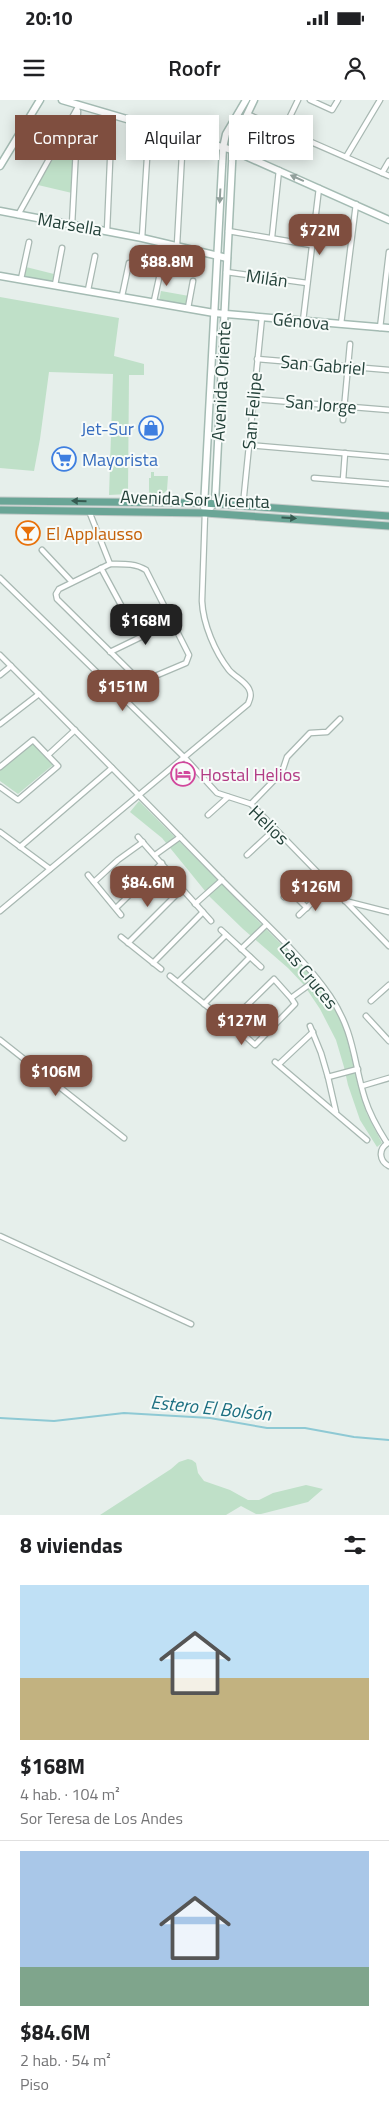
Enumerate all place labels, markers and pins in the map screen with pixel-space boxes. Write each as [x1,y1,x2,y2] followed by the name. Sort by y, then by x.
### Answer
[290,214,350,256] pin: $72M
[126,244,208,287] pin: $88.8M
[81,415,134,442] place label: Jet-Sur
[138,415,164,441] shop icon: Jet-Sur
[51,446,77,472] supermarket icon: Mayorista
[82,446,158,473] place label: Mayorista
[15,520,41,546] bar icon: El Applausso
[46,520,143,547] place label: El Applausso
[111,604,181,646] pin: $168M
[88,670,158,712] pin: $151M
[170,761,196,787] hotel icon: Hostal Helios
[200,761,301,788] place label: Hostal Helios
[107,866,189,908] pin: $84.6M
[281,870,351,912] pin: $126M
[207,1004,277,1046] pin: $127M
[21,1054,91,1097] pin: $106M

